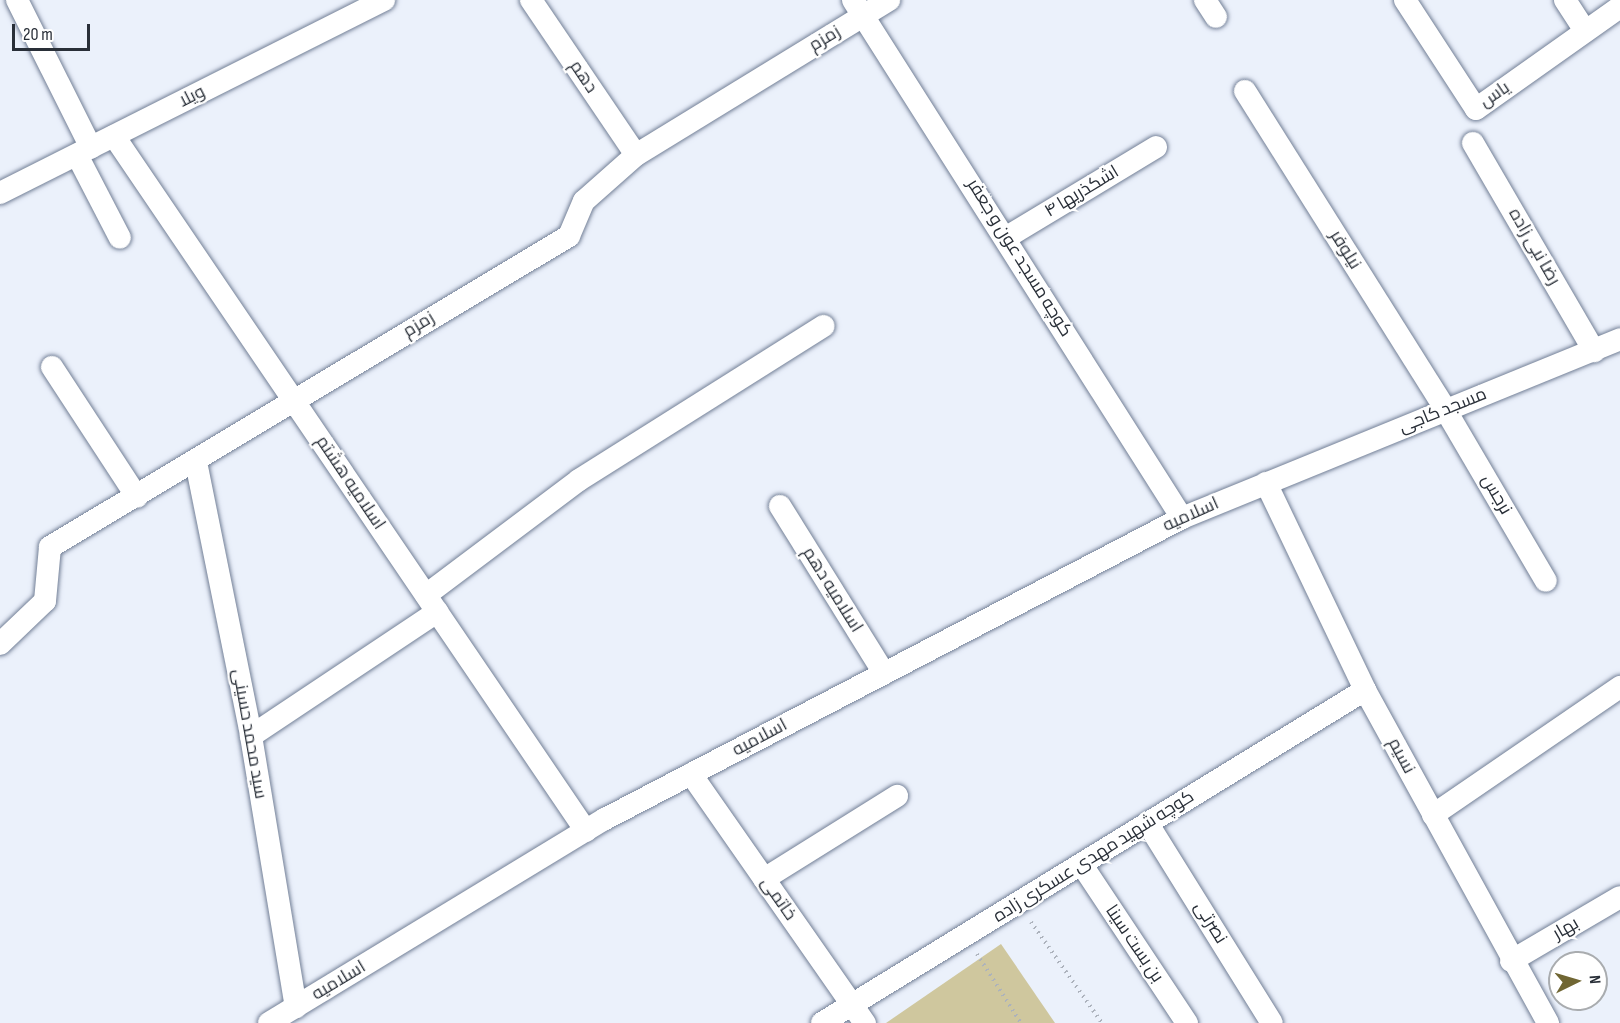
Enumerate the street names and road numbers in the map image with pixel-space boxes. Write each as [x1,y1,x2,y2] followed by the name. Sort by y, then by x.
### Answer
[805,21,845,57] street label: زمزم
[564,57,602,97] street label: دهم
[1476,77,1514,113] street label: یاس
[175,81,209,113] street label: ویلا
[1041,161,1123,223] street label: اشکذریها ۴
[962,175,1076,341] street label: کوچه مسجد عون و جعفر
[1503,205,1565,289] street label: رضا نبی زاده
[1325,226,1365,274] street label: نیلوفر
[399,307,439,343] street label: زمزم
[1396,384,1490,438] street label: مسجد کاجی
[311,432,389,534] street label: اسلامیه هشتم
[1476,471,1516,519] street label: نرجس
[1160,493,1222,537] street label: اسلامیه
[797,543,867,637] street label: اسلامیه دهم
[227,667,271,801] street label: سید محمد حسینی
[729,715,791,761] street label: اسلامیه
[1383,734,1419,778] street label: نسیم
[990,786,1198,928] street label: کوچه شهید مهدی عسکری زاده
[755,873,801,925] street label: خاتمی
[1189,898,1231,948] street label: نصرتی
[1100,901,1168,987] street label: بن بست سینا
[1549,913,1583,945] street label: بهار
[308,957,370,1005] street label: اسلامیه

